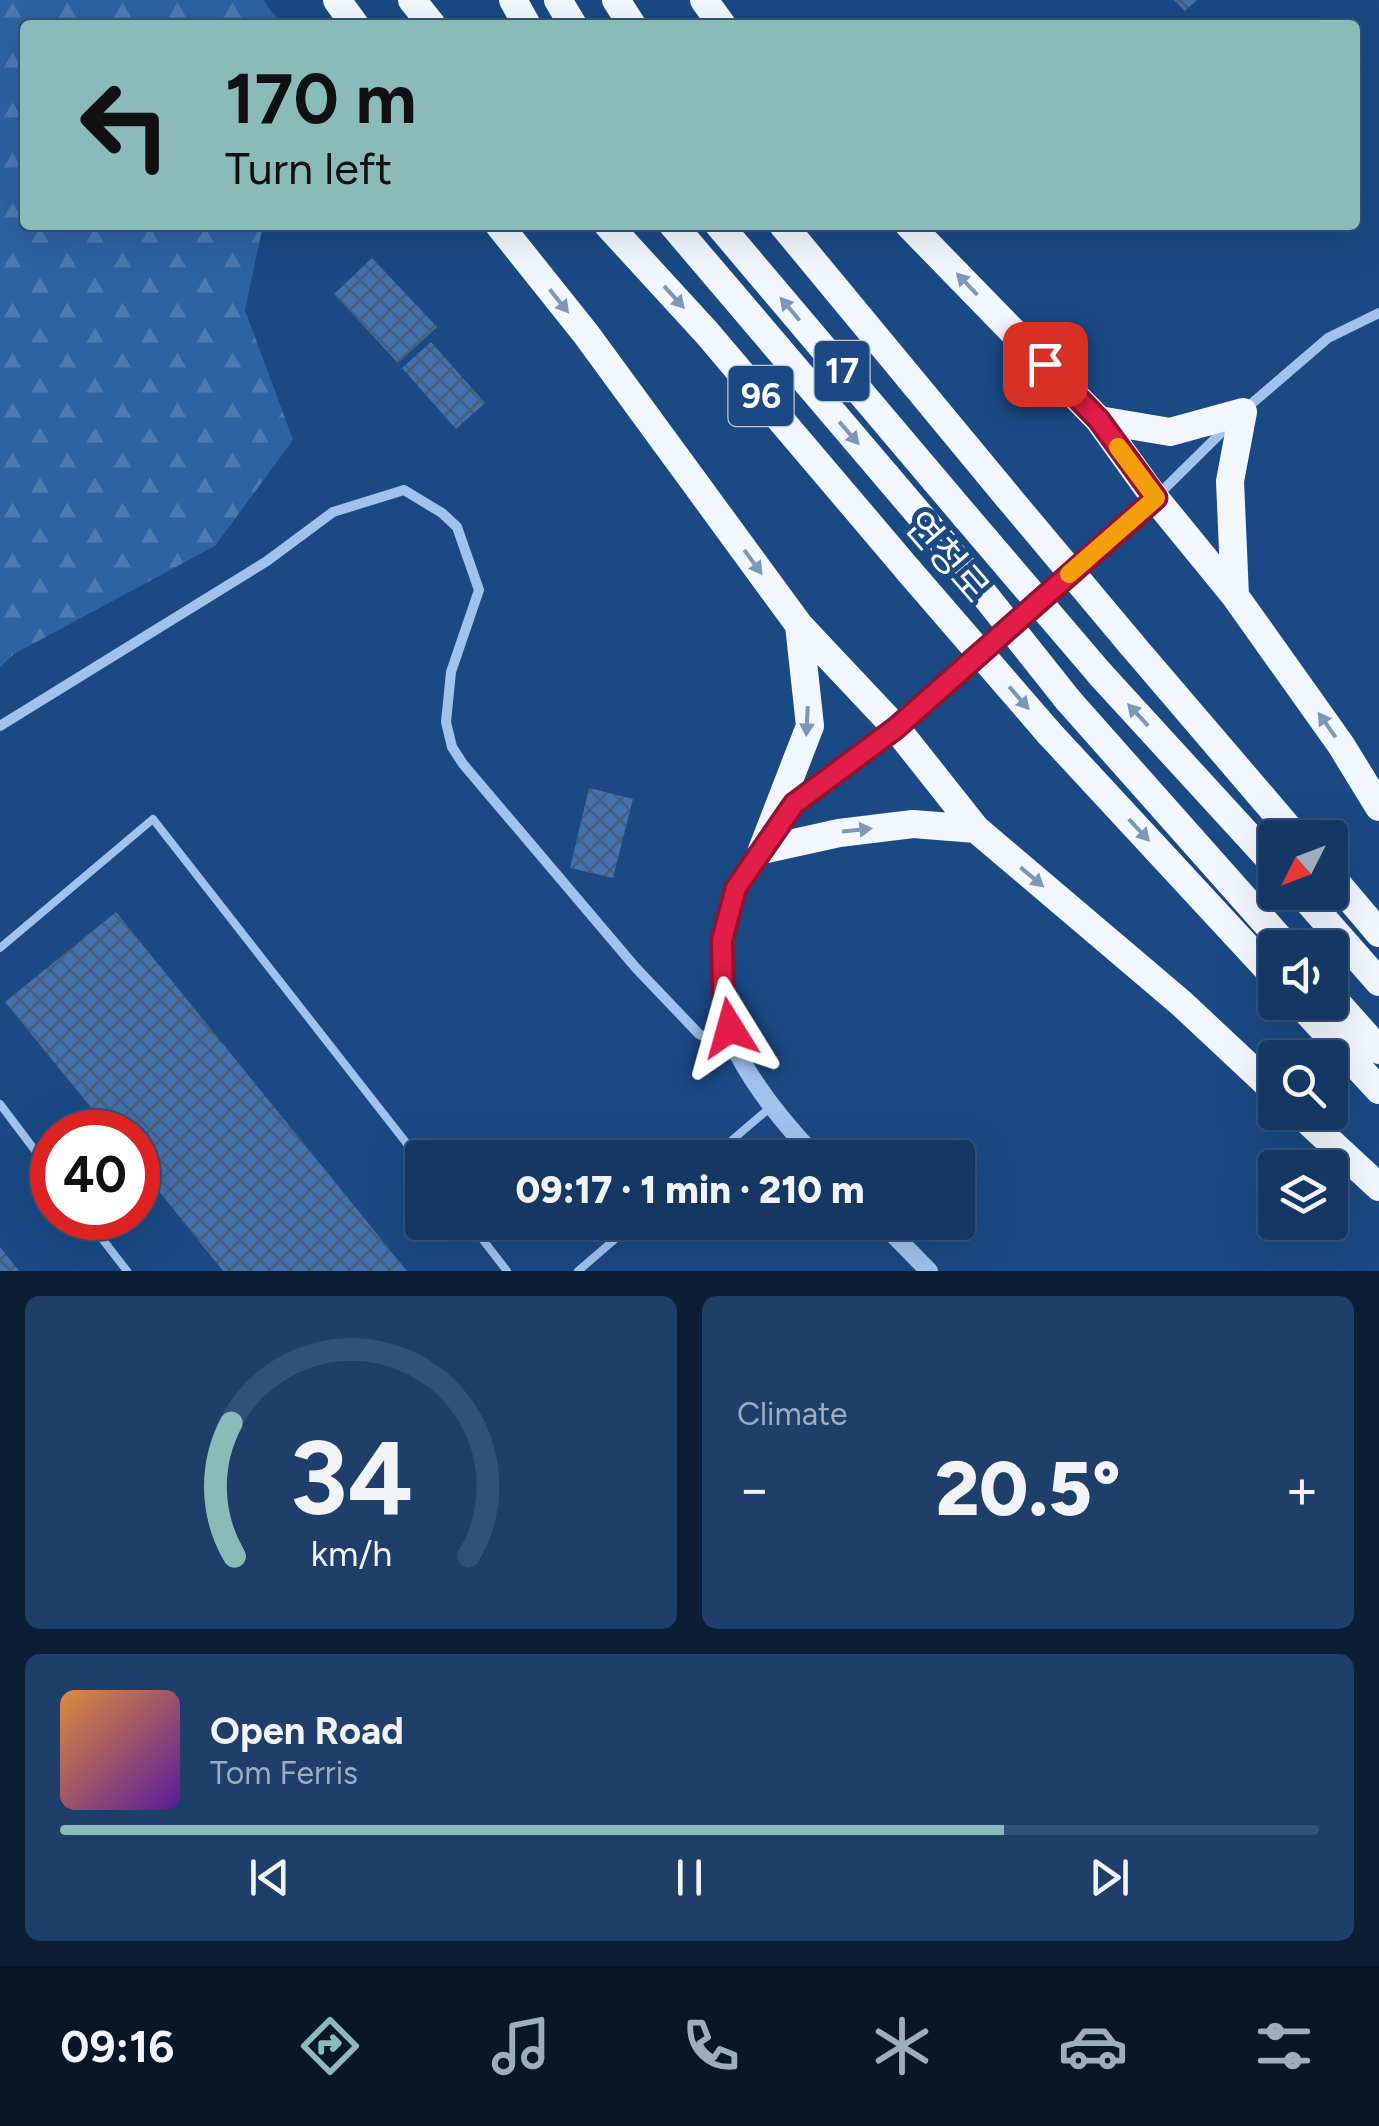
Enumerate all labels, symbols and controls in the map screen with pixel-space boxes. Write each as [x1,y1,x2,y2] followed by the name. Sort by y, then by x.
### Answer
[225,56,417,141] text: 170 m
[60,60,190,190] icon: left
[225,141,392,195] text: Turn left
[956,273,979,297] one-way arrow
[662,285,685,309] one-way arrow
[549,288,570,314] one-way arrow
[779,297,801,322] one-way arrow
[1003,322,1088,407] pin
[1018,337,1073,392] icon: arrive
[814,341,870,401] road number: 17
[728,366,794,426] road number: 96
[838,420,860,445] one-way arrow
[895,502,999,612] street label: 연청로
[743,549,762,575] one-way arrow
[1007,685,1029,710] one-way arrow
[1127,703,1150,727] one-way arrow
[799,706,815,737] one-way arrow
[1317,712,1337,738] one-way arrow
[1127,818,1150,842] one-way arrow
[1258,820,1348,910] north arrow
[1258,820,1348,1240] map controls
[842,822,874,838] one-way arrow
[1019,865,1044,887] one-way arrow
[1258,930,1348,1020] button: sound
[678,976,782,1080] position arrow
[1258,1040,1348,1130] button: search
[30,1110,160,1240] speed limit sign: 40
[1258,1150,1348,1240] button: layers
[515,1167,865,1213] text: 09:17 · 1 min · 210 m
[737,1395,848,1433] text: Climate
[289,1415,413,1540] text: 34
[935,1444,1121,1534] text: 20.5°
[737,1456,771,1522] text: −
[1285,1456,1319,1522] text: +
[310,1532,392,1575] text: km/h
[210,1708,404,1754] text: Open Road
[210,1754,358,1792] text: Tom Ferris
[242,1850,297,1905] icon: previous
[662,1850,717,1905] icon: pause
[1082,1850,1137,1905] icon: next
[295,2011,365,2081] icon: directions
[486,2011,556,2081] icon: music
[676,2011,746,2081] icon: phone
[867,2011,937,2081] icon: climate
[1058,2011,1128,2081] icon: car
[1249,2011,1319,2081] icon: filters
[60,2019,174,2073] text: 09:16

